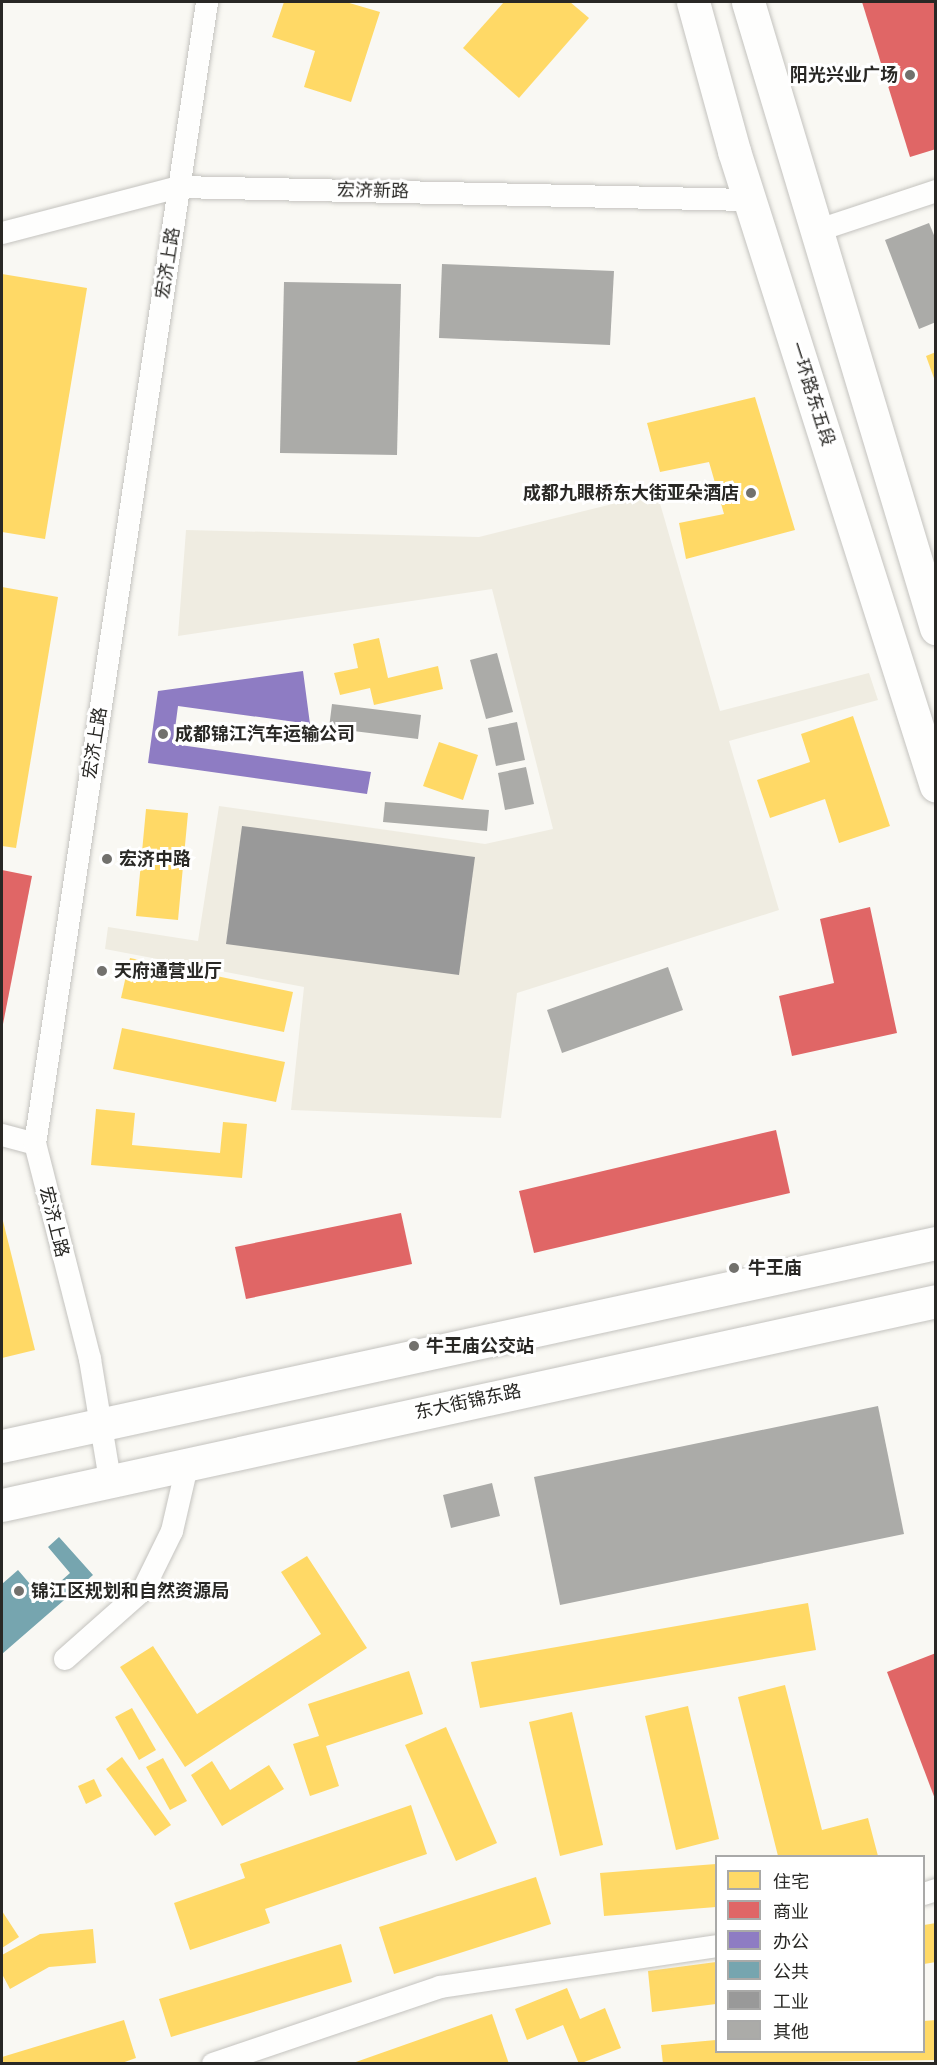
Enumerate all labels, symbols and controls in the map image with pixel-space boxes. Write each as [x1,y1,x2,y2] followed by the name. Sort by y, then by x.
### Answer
[790,64,898,86] place label: 阳光兴业广场
[903,68,917,82] marker: 阳光兴业广场
[337,180,409,202] street label: 宏济新路
[152,226,184,300] street label: 宏济上路
[785,339,839,449] street label: 一环路东五段
[523,482,739,504] place label: 成都九眼桥东大街亚朵酒店
[744,486,758,500] marker: 成都九眼桥东大街亚朵酒店
[79,706,111,780] street label: 宏济上路
[175,723,355,745] place label: 成都锦江汽车运输公司
[156,727,170,741] marker: 成都锦江汽车运输公司
[119,848,191,870] place label: 宏济中路
[100,852,114,866] marker: 宏济中路
[114,960,222,982] place label: 天府通营业厅
[95,964,109,978] marker: 天府通营业厅
[35,1184,73,1260] street label: 宏济上路
[748,1257,802,1279] place label: 牛王庙
[725,1259,743,1277] marker: 牛王庙
[426,1335,534,1357] place label: 牛王庙公交站
[407,1339,421,1353] marker: 牛王庙公交站
[413,1380,523,1424] street label: 东大街锦东路
[31,1580,229,1602] place label: 锦江区规划和自然资源局
[12,1584,26,1598] marker: 锦江区规划和自然资源局
[715,1855,925,2053] legend
[773,1871,809,1893] text: 住宅
[773,1901,809,1923] text: 商业
[773,1931,809,1953] text: 办公
[773,1961,809,1983] text: 公共
[773,1991,809,2013] text: 工业
[773,2021,809,2043] text: 其他

